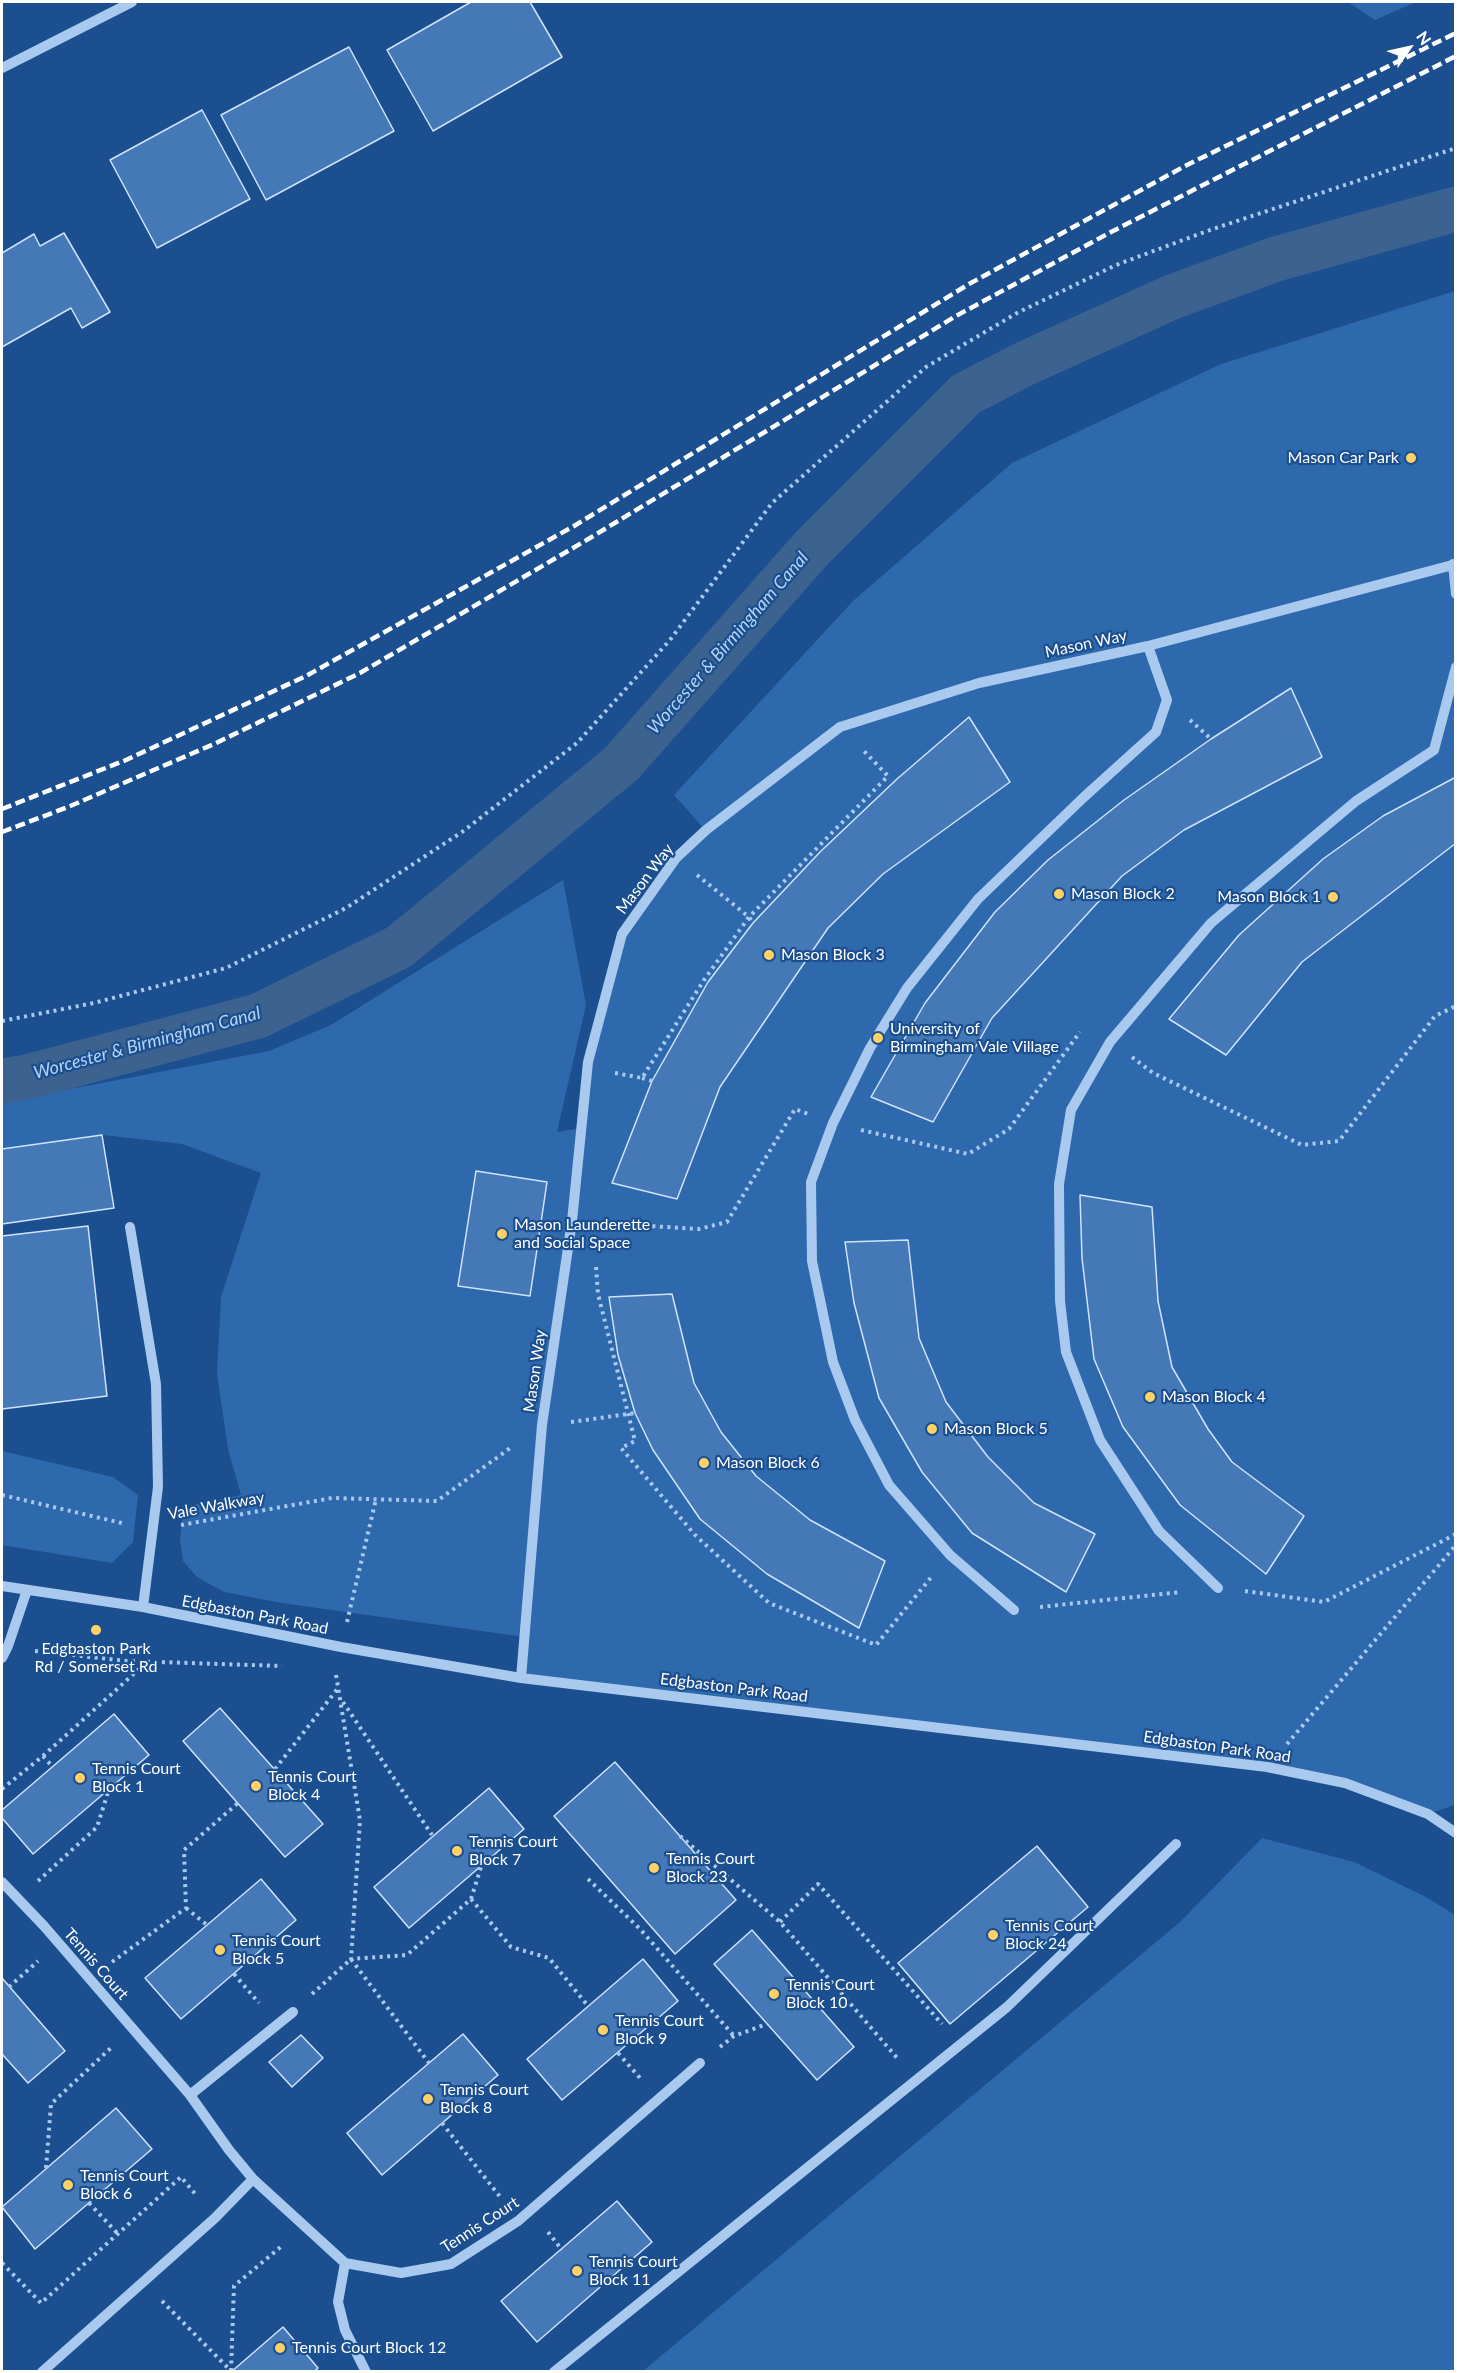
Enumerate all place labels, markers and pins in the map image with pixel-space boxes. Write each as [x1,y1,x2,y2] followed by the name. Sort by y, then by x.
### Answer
[1288,448,1399,468] place label: Mason Car Park
[1404,451,1418,465] marker: Mason Car Park
[1071,884,1175,904] place label: Mason Block 2
[1052,887,1066,901] marker: Mason Block 2
[1217,887,1321,907] place label: Mason Block 1
[1326,890,1340,904] marker: Mason Block 1
[781,945,885,965] place label: Mason Block 3
[762,948,776,962] marker: Mason Block 3
[890,1019,1059,1057] place label: University of Birmingham Vale Village
[871,1031,885,1045] marker: University of Birmingham Vale Village
[514,1215,650,1253] place label: Mason Launderette and Social Space
[495,1227,509,1241] marker: Mason Launderette and Social Space
[1162,1387,1266,1407] place label: Mason Block 4
[1143,1390,1157,1404] marker: Mason Block 4
[944,1419,1048,1439] place label: Mason Block 5
[925,1422,939,1436] marker: Mason Block 5
[716,1453,820,1473] place label: Mason Block 6
[697,1456,711,1470] marker: Mason Block 6
[89,1623,103,1637] marker: Edgbaston Park Rd / Somerset Rd
[35,1639,157,1677] place label: Edgbaston Park Rd / Somerset Rd
[92,1759,181,1797] place label: Tennis Court Block 1
[268,1767,357,1805] place label: Tennis Court Block 4
[73,1771,87,1785] marker: Tennis Court Block 1
[249,1779,263,1793] marker: Tennis Court Block 4
[469,1832,558,1870] place label: Tennis Court Block 7
[450,1844,464,1858] marker: Tennis Court Block 7
[666,1849,755,1887] place label: Tennis Court Block 23
[647,1861,661,1875] marker: Tennis Court Block 23
[1005,1916,1094,1954] place label: Tennis Court Block 24
[986,1928,1000,1942] marker: Tennis Court Block 24
[232,1931,321,1969] place label: Tennis Court Block 5
[213,1943,227,1957] marker: Tennis Court Block 5
[786,1975,875,2013] place label: Tennis Court Block 10
[767,1987,781,2001] marker: Tennis Court Block 10
[615,2011,704,2049] place label: Tennis Court Block 9
[596,2023,610,2037] marker: Tennis Court Block 9
[440,2080,529,2118] place label: Tennis Court Block 8
[421,2092,435,2106] marker: Tennis Court Block 8
[80,2166,169,2204] place label: Tennis Court Block 6
[61,2178,75,2192] marker: Tennis Court Block 6
[589,2252,678,2290] place label: Tennis Court Block 11
[570,2264,584,2278] marker: Tennis Court Block 11
[292,2338,446,2358] place label: Tennis Court Block 12
[273,2341,287,2355] marker: Tennis Court Block 12

